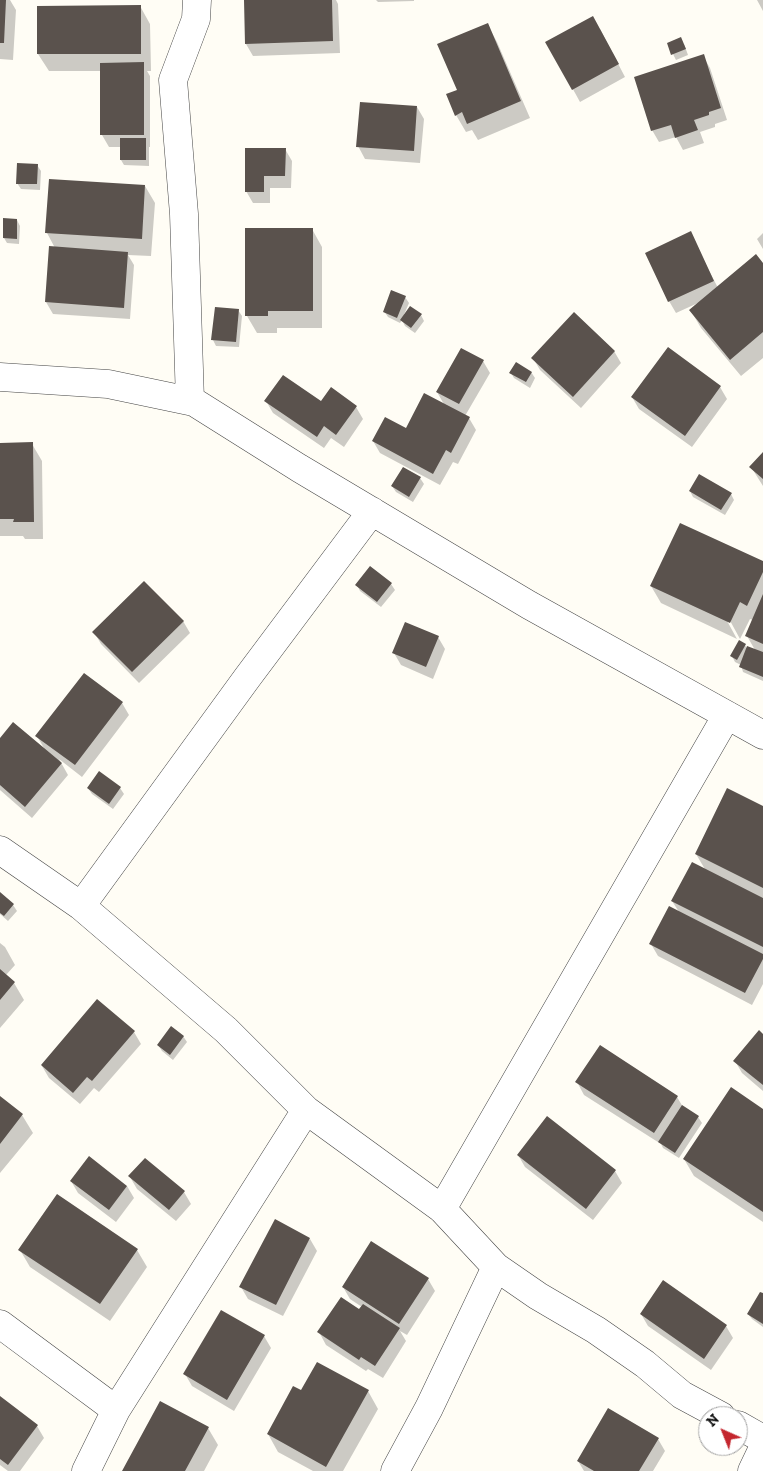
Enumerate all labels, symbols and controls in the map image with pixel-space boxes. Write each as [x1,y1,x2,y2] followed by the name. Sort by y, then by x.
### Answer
[698,1406,748,1456] north arrow
[703,1411,723,1430] text: N

